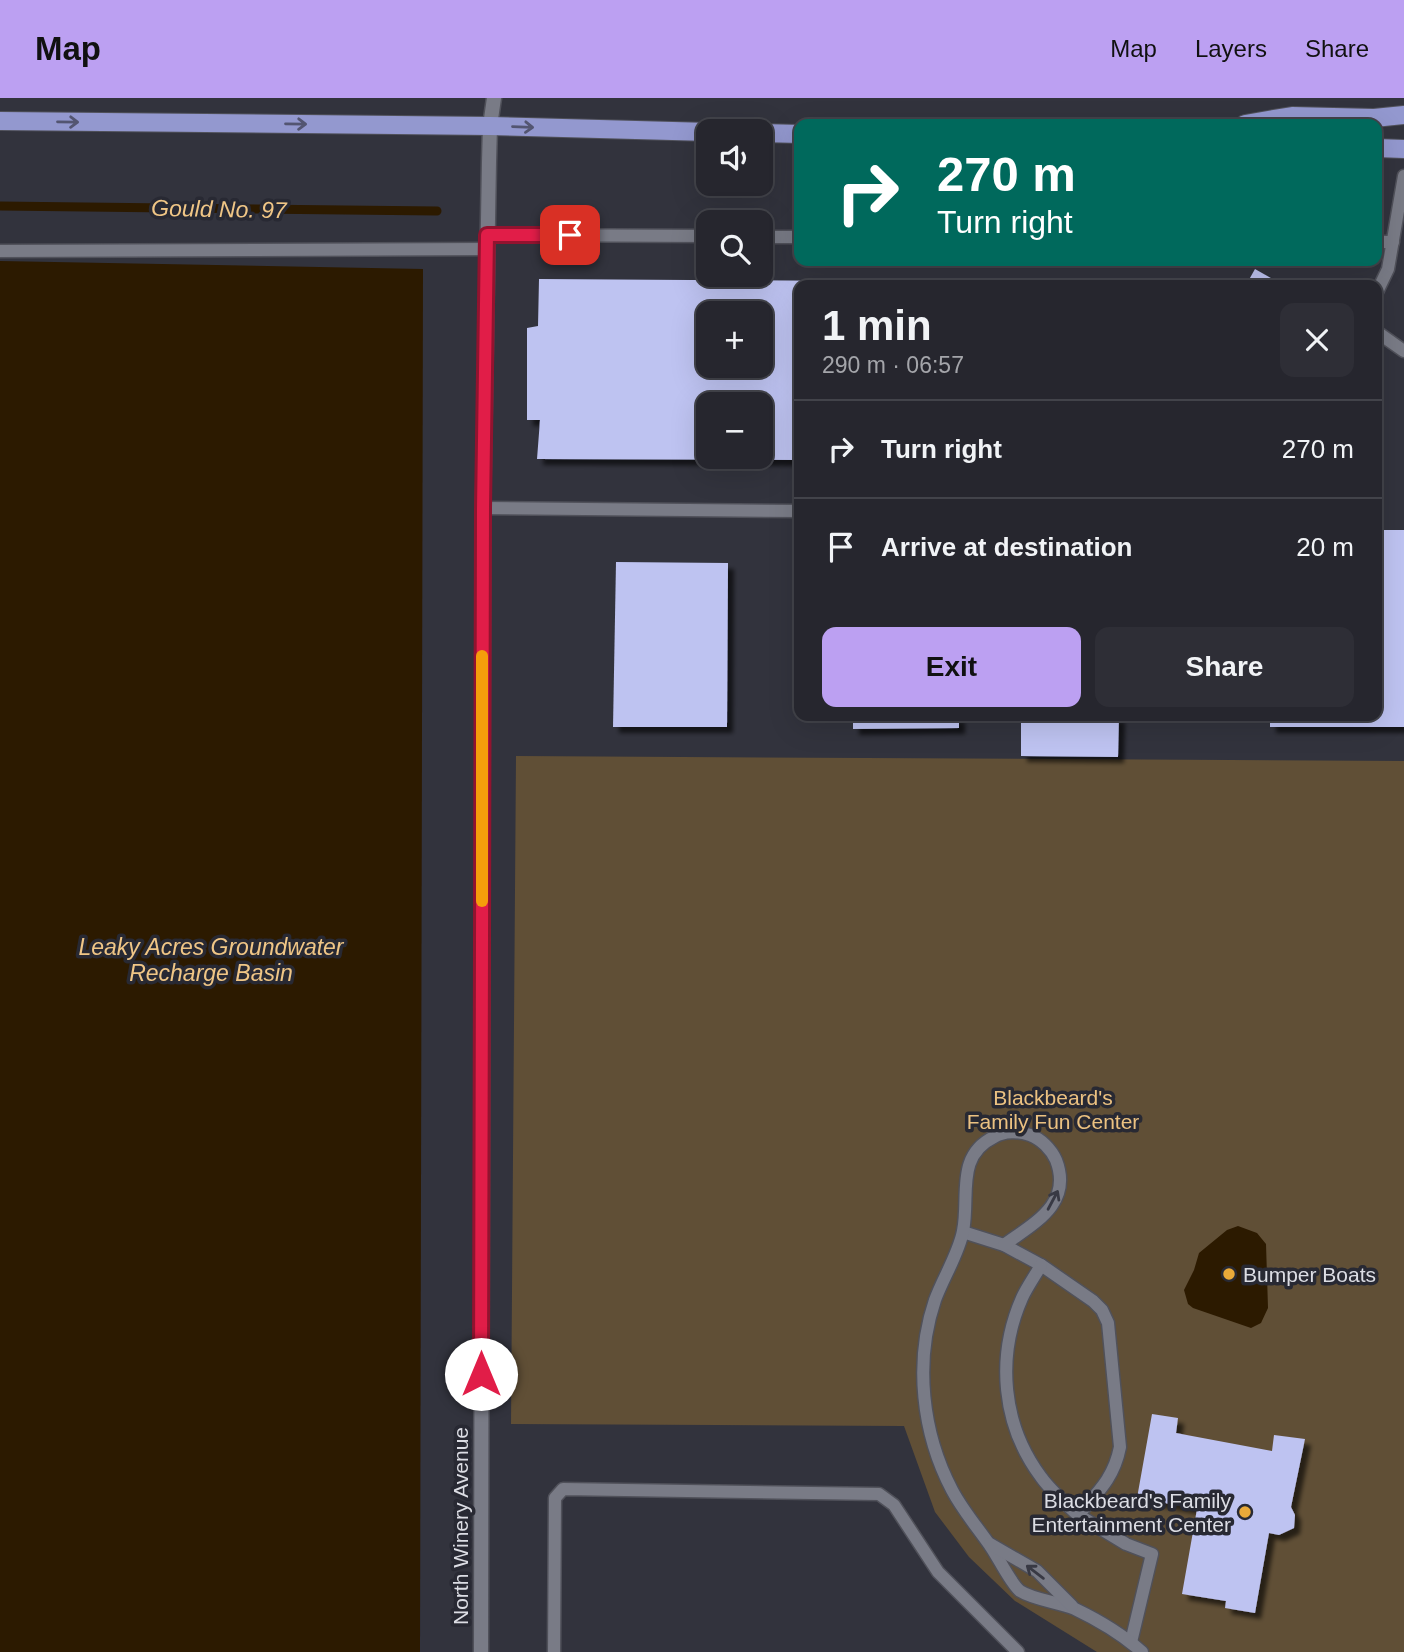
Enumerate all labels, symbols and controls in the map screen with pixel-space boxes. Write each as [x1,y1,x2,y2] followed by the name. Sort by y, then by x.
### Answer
[35,30,101,67] text: Map
[1110,35,1157,62] text: Map
[1195,35,1267,62] text: Layers
[1305,35,1369,62] text: Share
[56,115,79,129] one-way arrow
[284,117,307,131] one-way arrow
[696,119,773,469] map controls
[696,119,773,196] button: sound
[511,120,534,134] one-way arrow
[822,147,913,238] icon: right
[937,147,1076,201] text: 270 m
[151,195,288,223] water label: Gould No. 97
[937,204,1073,240] text: Turn right
[540,205,600,265] pin
[696,210,773,287] button: search
[551,216,589,254] icon: arrive
[696,301,773,378] button: +
[822,302,932,349] text: 1 min
[1280,303,1354,377] button: close
[822,352,964,378] text: 290 m · 06:57
[696,392,773,469] button: −
[822,430,860,468] icon: right
[881,434,1002,464] text: Turn right
[1282,434,1354,464] text: 270 m
[822,528,860,566] icon: arrive
[881,532,1132,562] text: Arrive at destination
[1296,532,1354,562] text: 20 m
[822,627,1081,707] button: Exit
[1095,627,1354,707] button: Share
[78,934,345,986] water label: Leaky Acres Groundwater Recharge Basin
[967,1086,1139,1133] park label: Blackbeard's Family Fun Center
[1047,1191,1061,1211] one-way arrow
[1243,1263,1376,1286] place label: Bumper Boats
[1221,1266,1237,1282] marker: Bumper Boats
[444,1337,518,1411] position arrow
[449,1427,472,1625] street label: North Winery Avenue
[1031,1489,1231,1536] place label: Blackbeard's Family Entertainment Center
[1237,1504,1253,1520] marker: Blackbeard's Family Entertainment Center
[1026,1564,1044,1579] one-way arrow

